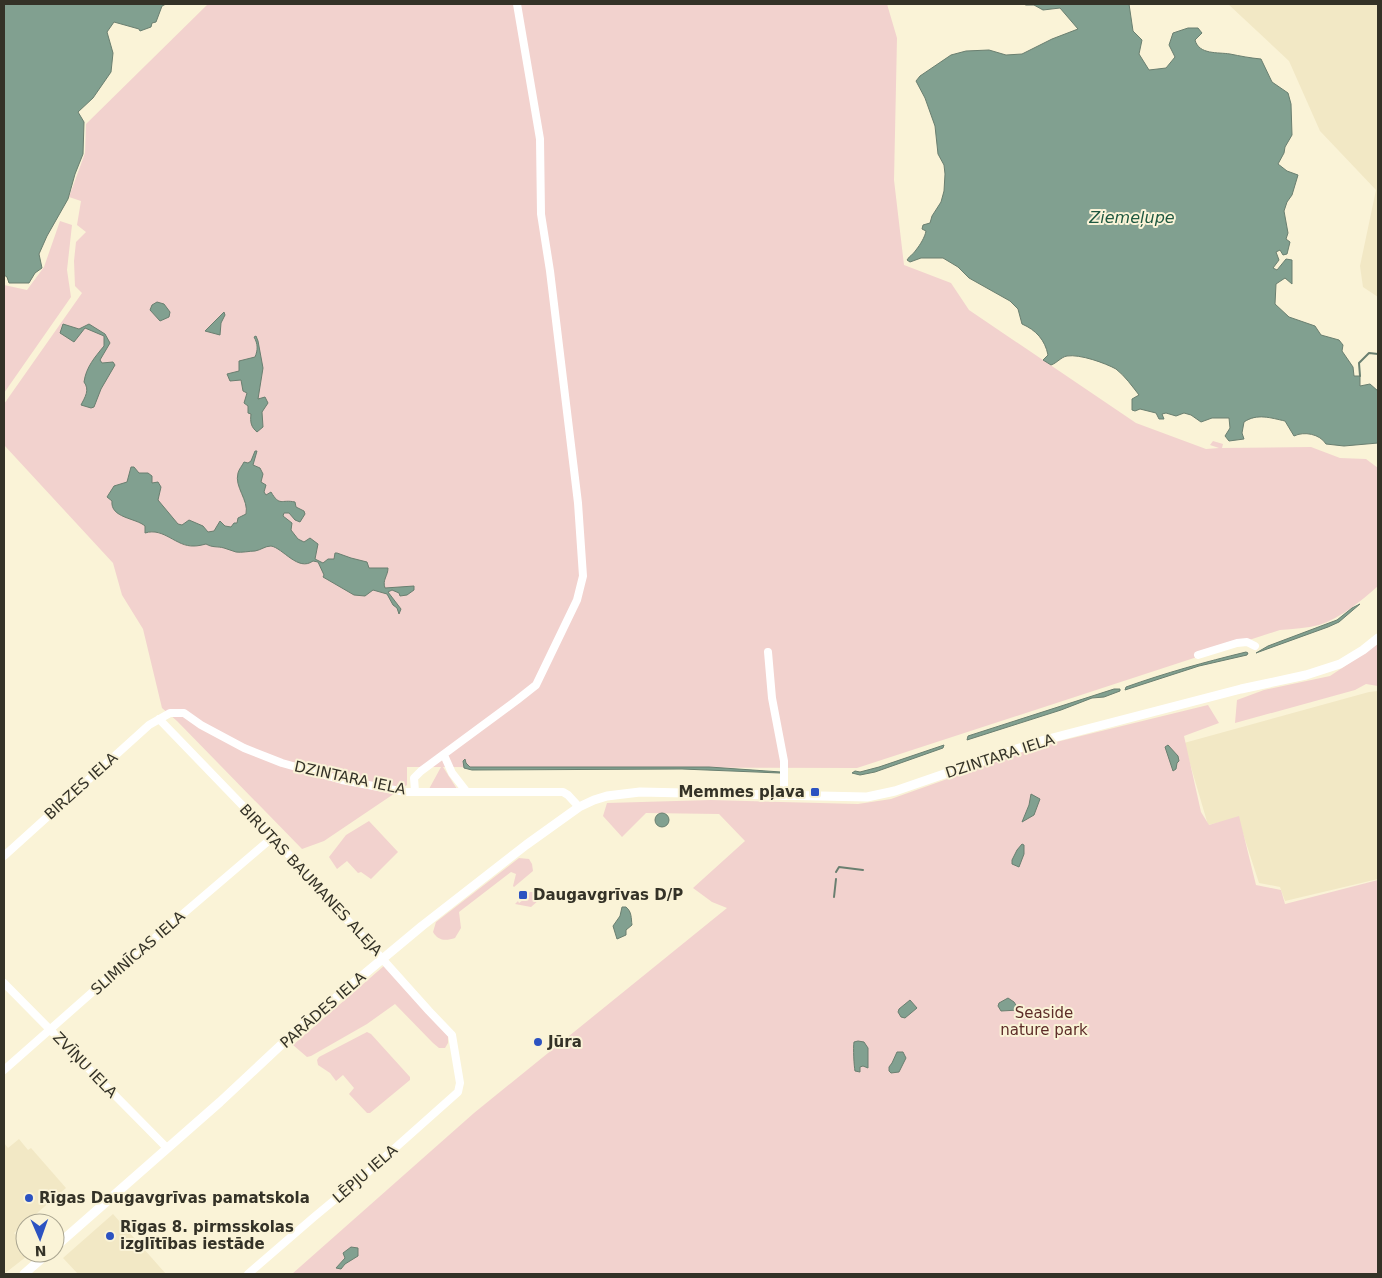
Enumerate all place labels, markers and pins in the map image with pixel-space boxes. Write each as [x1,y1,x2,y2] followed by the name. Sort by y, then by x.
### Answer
[678,783,805,801] place label: Memmes pļava
[809,786,821,798] marker: Memmes pļava
[533,886,683,904] place label: Daugavgrīvas D/P
[517,889,529,901] marker: Daugavgrīvas D/P
[547,1033,582,1051] place label: Jūra
[532,1036,544,1048] marker: Jūra
[39,1189,310,1207] place label: Rīgas Daugavgrīvas pamatskola
[23,1192,35,1204] marker: Rīgas Daugavgrīvas pamatskola
[120,1218,294,1253] place label: Rīgas 8. pirmsskolas izglītības iestāde
[104,1230,116,1242] marker: Rīgas 8. pirmsskolas izglītības iestāde

